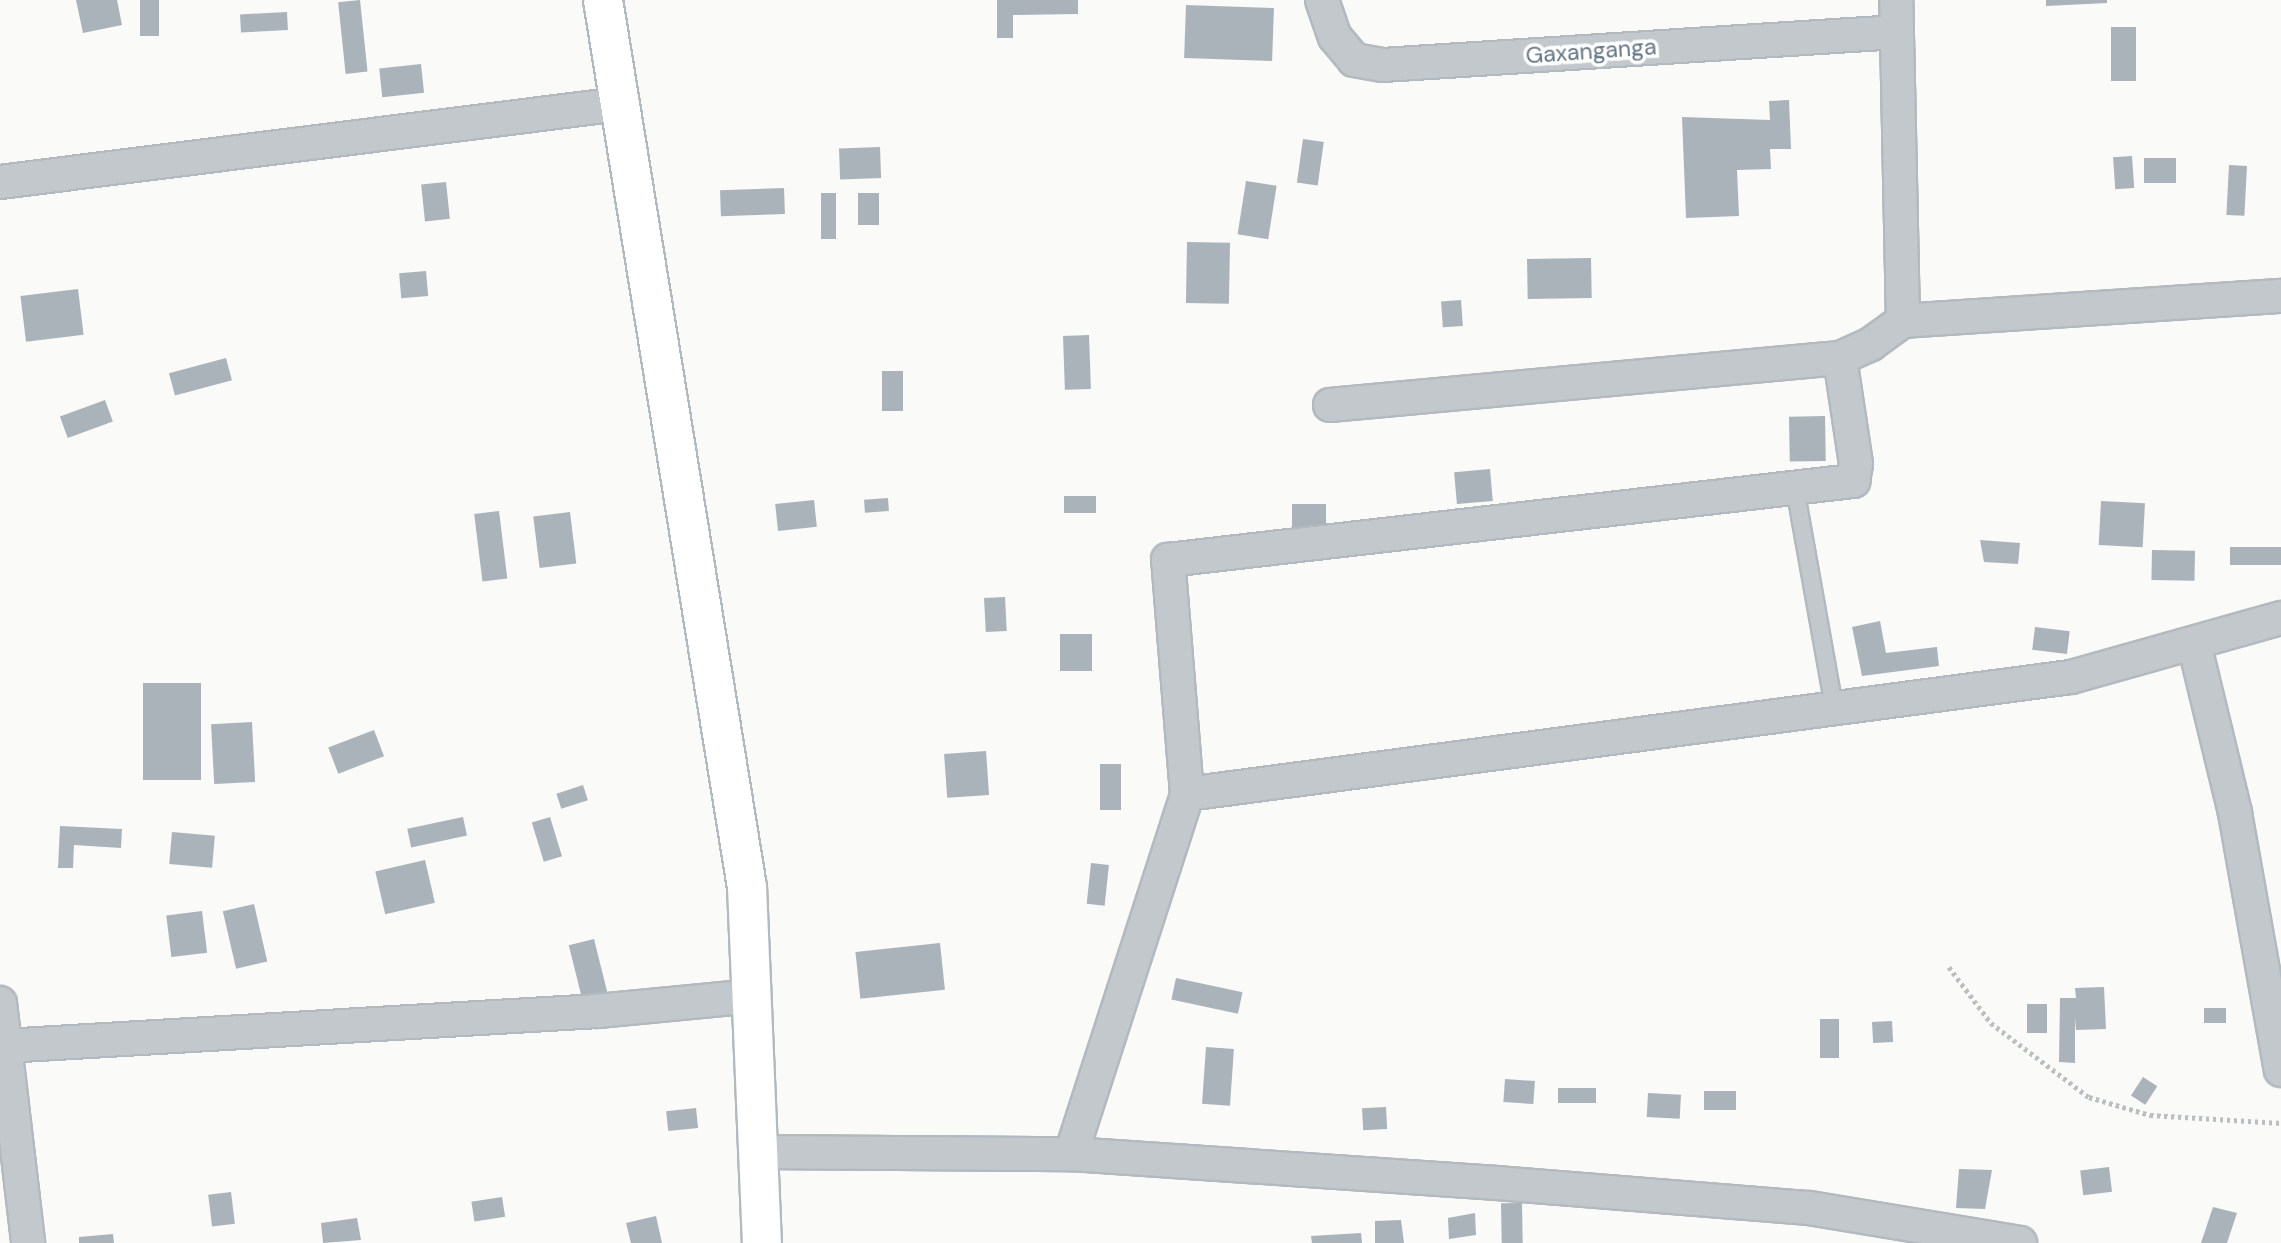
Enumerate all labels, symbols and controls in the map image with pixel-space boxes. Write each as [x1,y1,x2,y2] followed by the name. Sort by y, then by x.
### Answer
[1525,33,1657,69] street label: Gaxanganga

